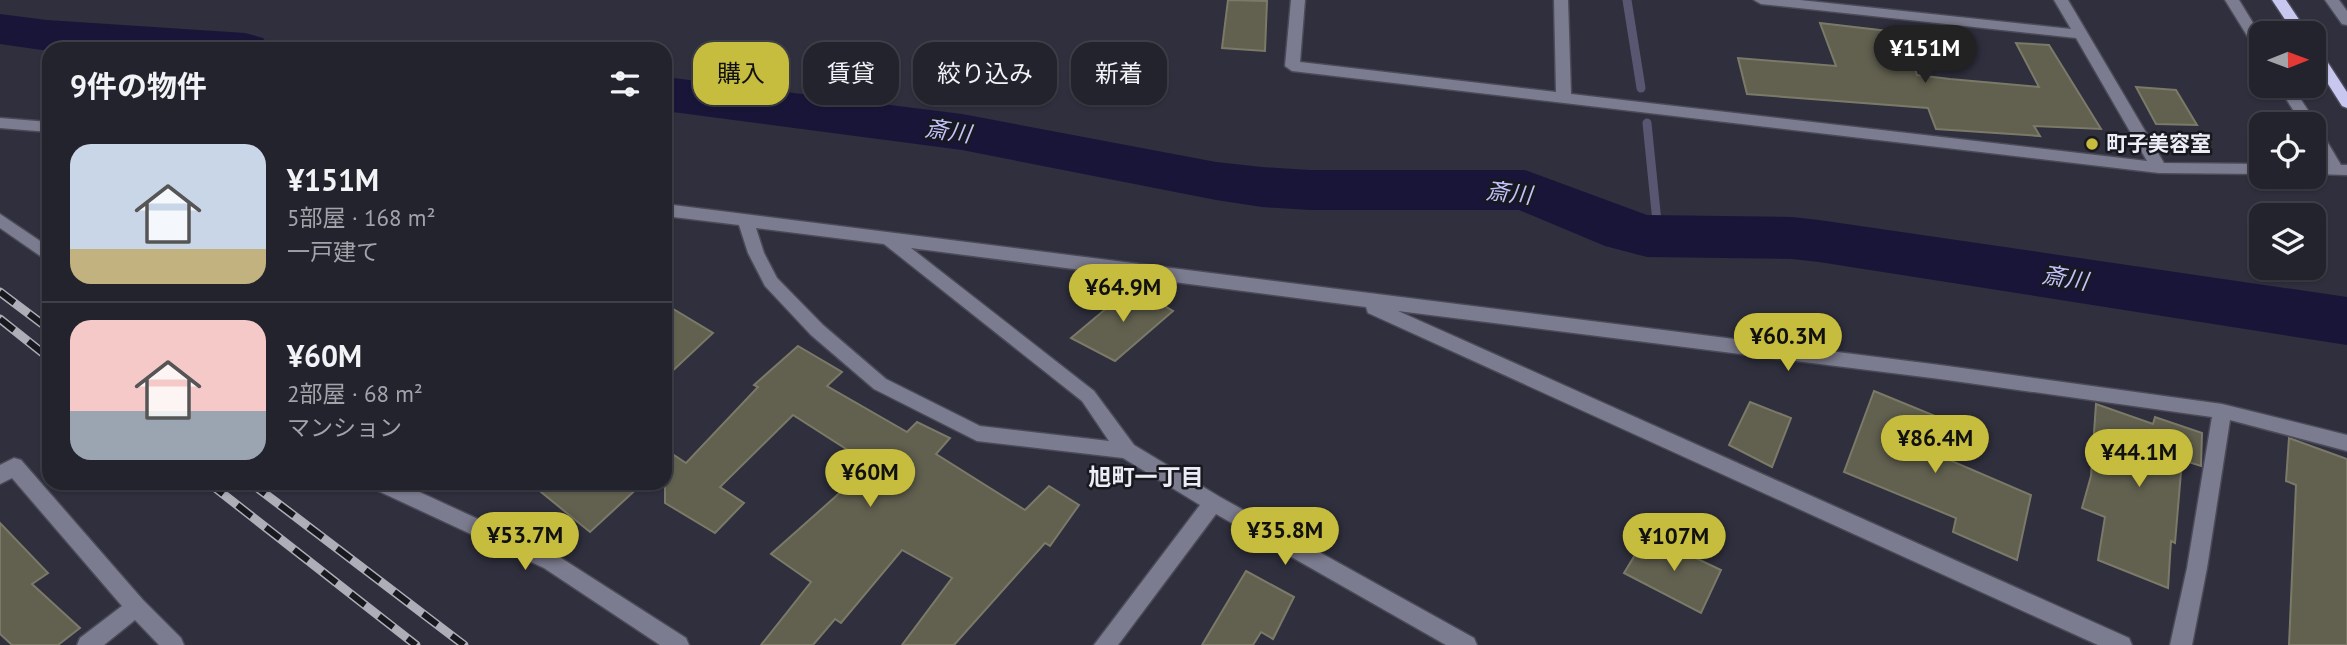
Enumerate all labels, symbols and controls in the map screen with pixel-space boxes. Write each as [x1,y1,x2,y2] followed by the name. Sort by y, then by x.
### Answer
[2249,21,2326,98] north arrow
[2249,21,2326,280] map controls
[1876,25,1974,85] pin: ¥151M
[1890,33,1960,62] text: ¥151M
[693,42,789,105] chip: 購入
[803,42,899,105] chip: 賃貸
[913,42,1057,105] chip: 絞り込み
[1071,42,1167,105] chip: 新着
[606,65,644,103] icon: filters
[70,66,207,105] text: 9件の物件
[2249,112,2326,189] button: locate
[923,113,976,148] water label: 斎川
[2106,130,2211,157] place label: 町子美容室
[2084,136,2100,152] marker: 町子美容室
[287,160,379,199] text: ¥151M
[126,172,210,256] icon: home
[1485,176,1536,210] water label: 斎川
[287,203,435,232] text: 5部屋 · 168 m²
[2249,203,2326,280] button: layers
[287,237,379,266] text: 一戸建て
[2040,260,2093,296] water label: 斎川
[1066,264,1180,324] pin: ¥64.9M
[1085,272,1161,301] text: ¥64.9M
[1731,314,1845,373] pin: ¥60.3M
[1750,321,1826,350] text: ¥60.3M
[287,336,362,375] text: ¥60M
[126,348,210,432] icon: home
[287,379,423,408] text: 2部屋 · 68 m²
[287,413,402,442] text: マンション
[1878,416,1992,475] pin: ¥86.4M
[1897,423,1973,452] text: ¥86.4M
[2082,430,2196,489] pin: ¥44.1M
[2101,437,2177,466] text: ¥44.1M
[829,449,911,509] pin: ¥60M
[841,457,899,486] text: ¥60M
[1089,462,1204,491] district label: 旭町一丁目
[1228,508,1342,567] pin: ¥35.8M
[468,512,582,572] pin: ¥53.7M
[1625,514,1723,573] pin: ¥107M
[1247,515,1323,544] text: ¥35.8M
[487,520,563,549] text: ¥53.7M
[1639,521,1709,550] text: ¥107M

